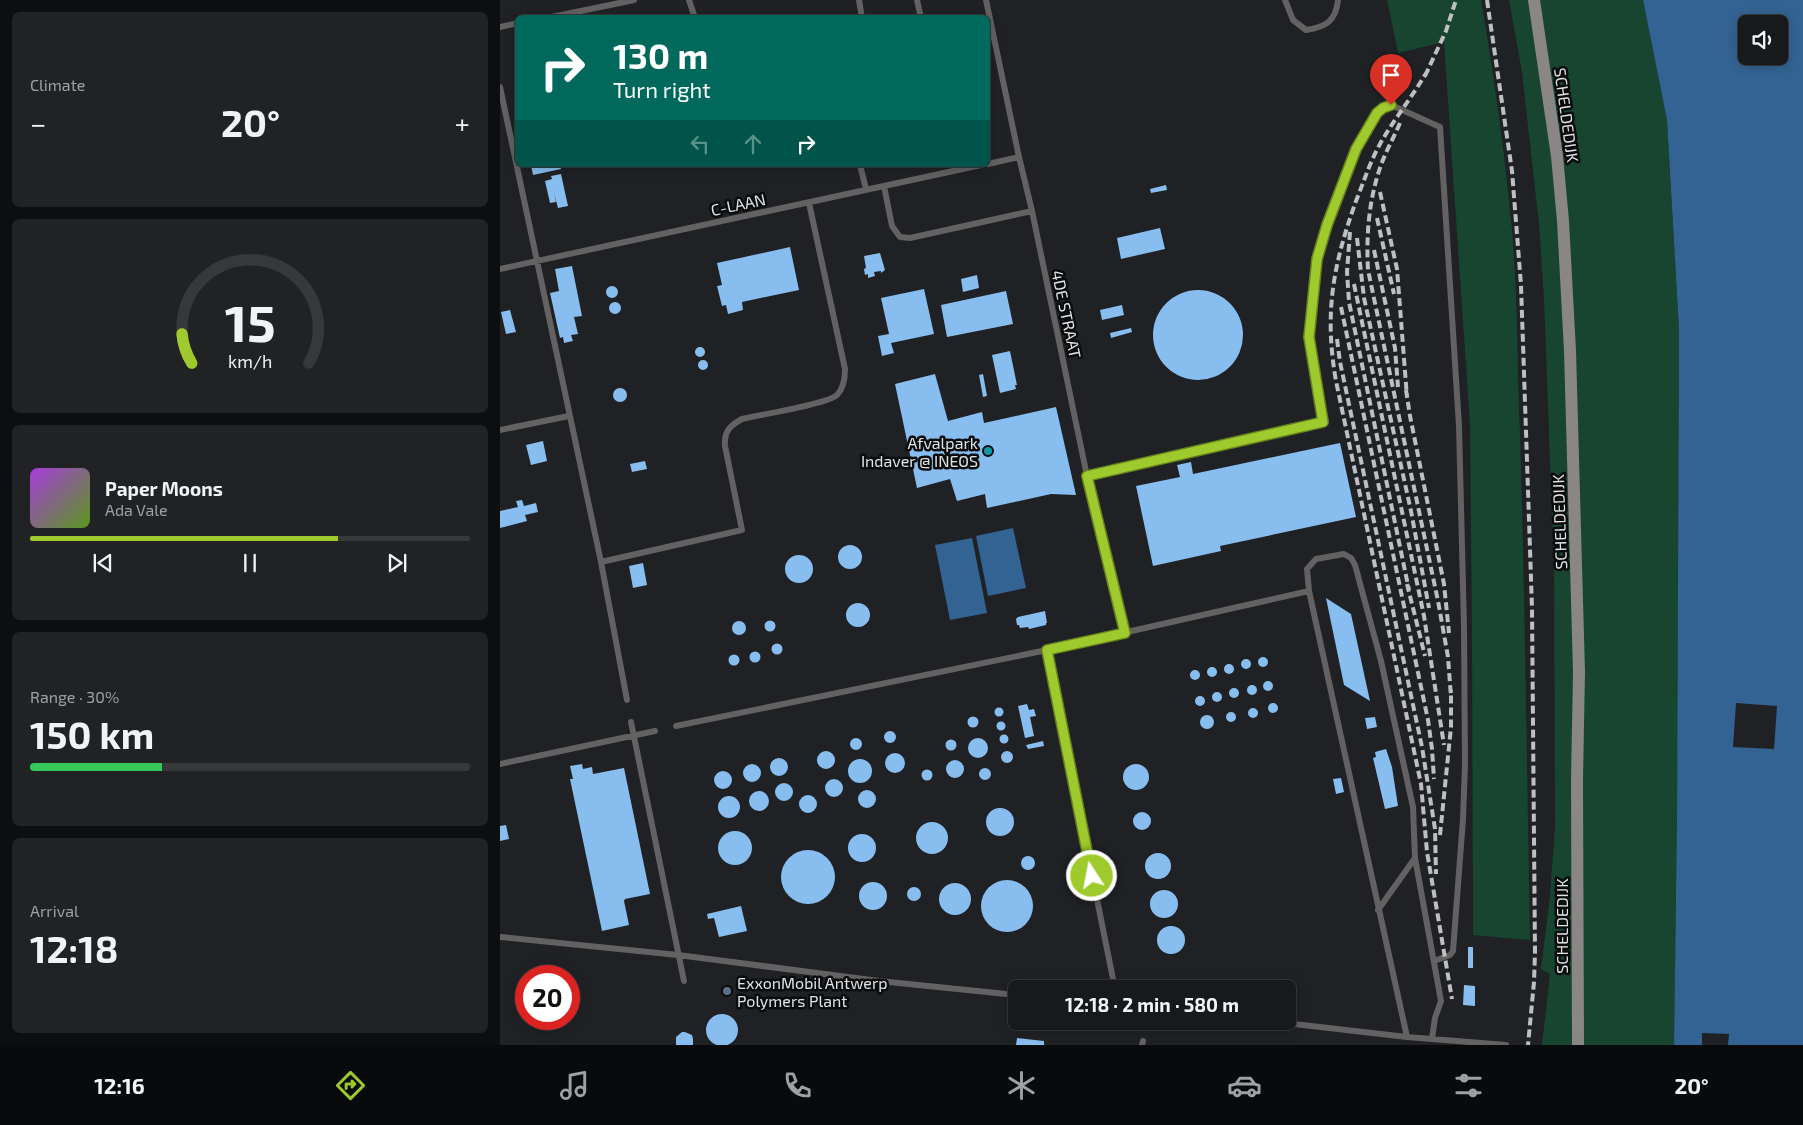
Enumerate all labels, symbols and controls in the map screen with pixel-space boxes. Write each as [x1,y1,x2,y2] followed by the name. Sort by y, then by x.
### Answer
[1738,15,1788,65] map controls
[1738,15,1788,65] button: sound
[613,34,708,76] text: 130 m
[530,35,595,100] icon: right
[1370,54,1412,105] pin
[1377,61,1405,89] icon: arrive
[1551,67,1583,164] street label: SCHELDEDIJK
[30,75,85,94] text: Climate
[613,76,711,102] text: Turn right
[221,99,280,145] text: 20°
[30,106,46,140] text: −
[455,106,470,140] text: +
[686,130,714,158] icon: left
[739,130,767,158] icon: ahead
[792,130,820,158] icon: right
[709,189,767,219] street label: C-LAAN
[1048,268,1086,360] street label: 4DE STRAAT
[224,290,276,352] text: 15
[228,350,272,372] text: km/h
[861,433,978,470] place label: Afvalpark Indaver @ INEOS
[982,445,994,457] marker: Afvalpark Indaver @ INEOS
[1548,474,1570,570] street label: SCHELDEDIJK
[105,477,223,500] text: Paper Moons
[105,500,168,519] text: Ada Vale
[89,549,117,577] icon: previous
[236,549,264,577] icon: pause
[383,549,411,577] icon: next
[30,687,119,706] text: Range · 30%
[30,711,154,757] text: 150 km
[1065,849,1117,901] position arrow
[1552,878,1571,974] street label: SCHELDEDIJK
[30,901,79,920] text: Arrival
[30,925,118,971] text: 12:18
[515,965,580,1030] speed limit sign: 20
[737,973,888,1010] place label: ExxonMobil Antwerp Polymers Plant
[721,985,733,997] marker: ExxonMobil Antwerp Polymers Plant
[1065,993,1239,1016] text: 12:18 · 2 min · 580 m
[333,1068,368,1103] icon: directions
[557,1068,592,1103] icon: music
[780,1068,815,1103] icon: phone
[1004,1068,1039,1103] icon: climate
[1227,1068,1262,1103] icon: car
[1451,1068,1486,1103] icon: filters
[94,1072,145,1098] text: 12:16
[1674,1072,1709,1098] text: 20°

